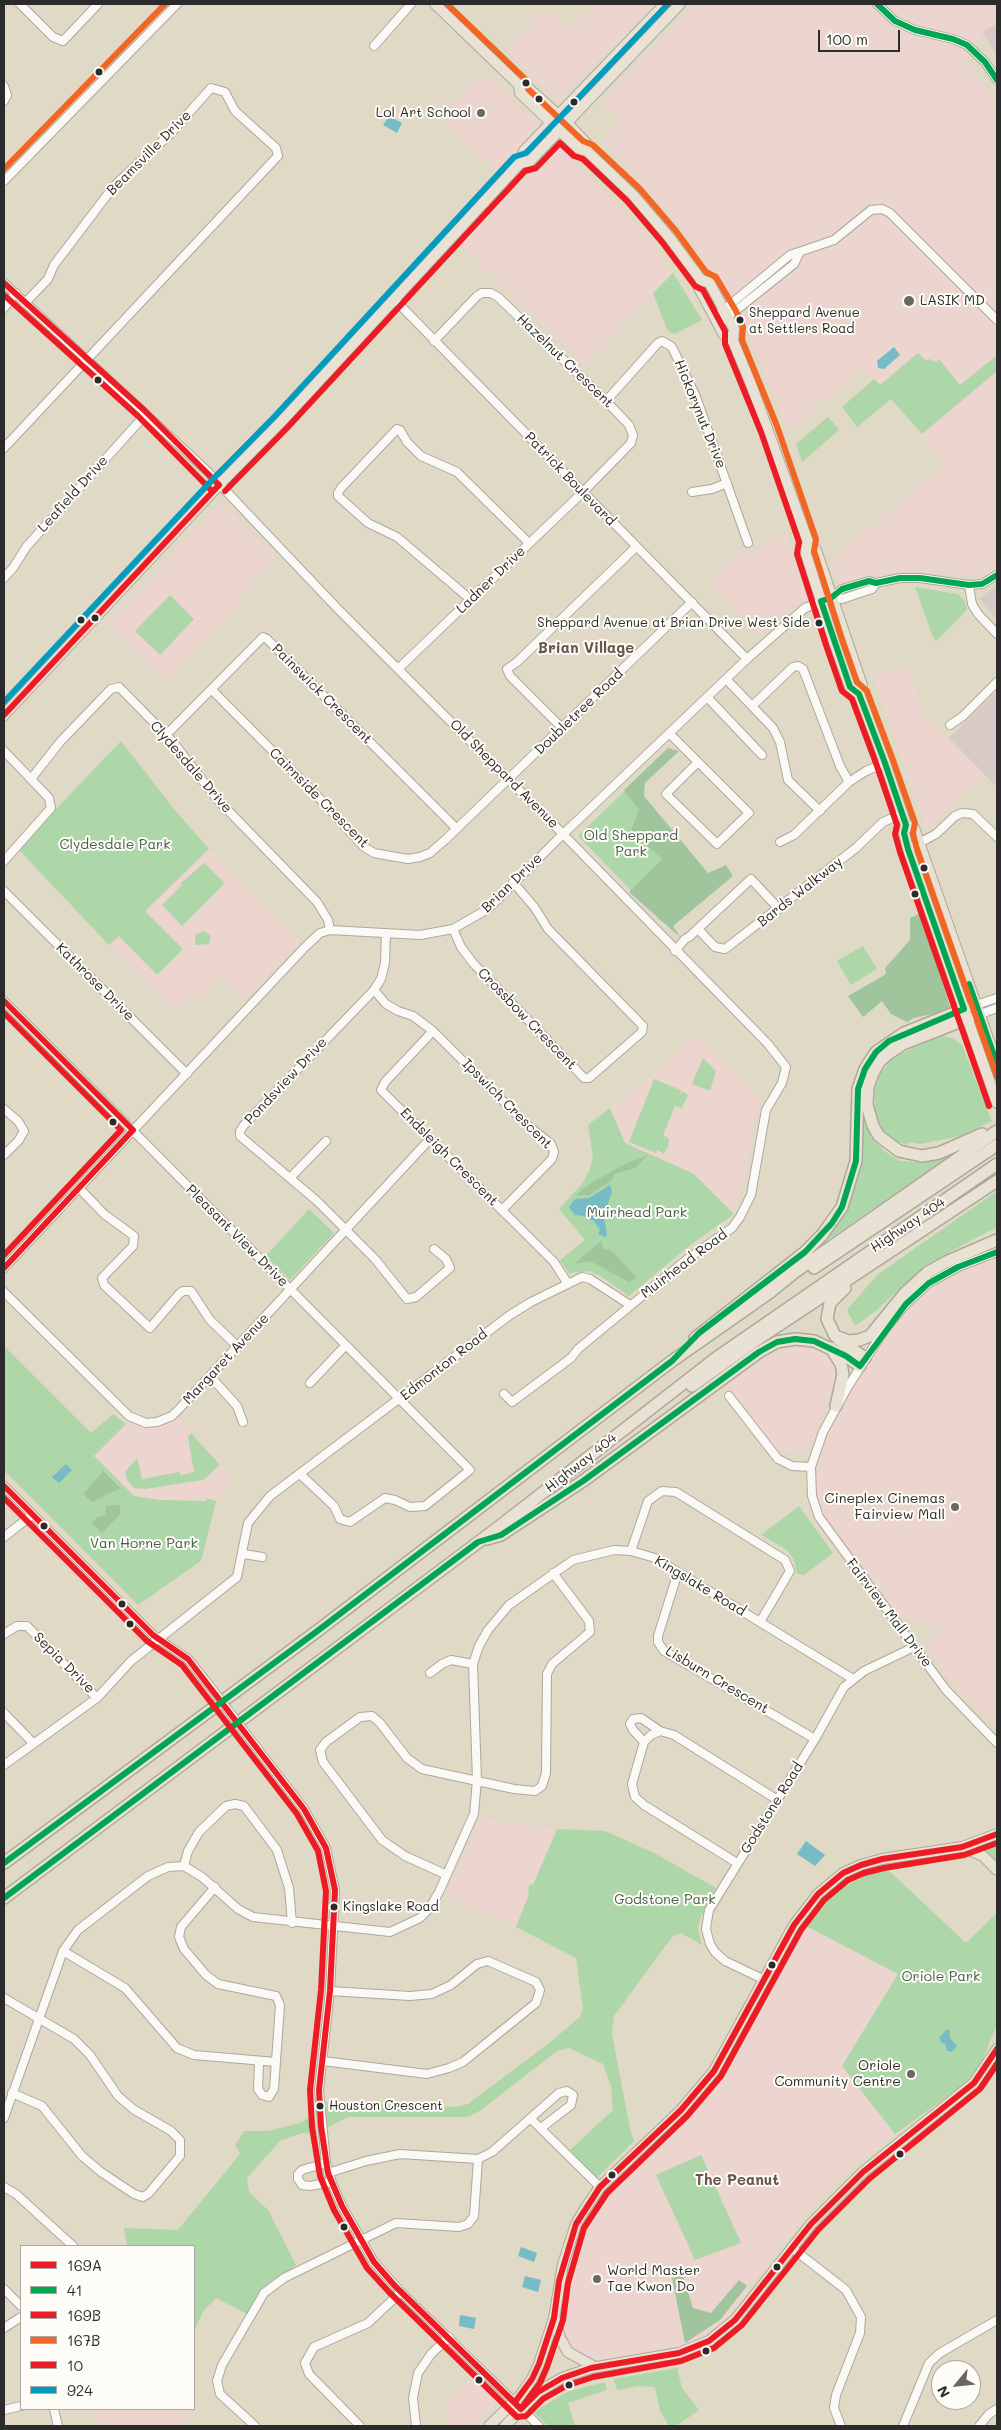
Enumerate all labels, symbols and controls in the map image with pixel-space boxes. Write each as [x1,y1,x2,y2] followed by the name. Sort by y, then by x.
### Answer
[821,20,904,52] scale bar
[826,29,868,49] text: 100 m
[94,67,104,77] unlabelled marker
[521,78,531,88] unlabelled marker
[534,94,544,104] unlabelled marker
[569,97,579,107] unlabelled marker
[376,105,471,121] place label: Lol Art School
[103,107,195,199] street label: Beamsville Drive
[475,107,487,119] marker: Lol Art School
[920,293,985,309] place label: LASIK MD
[902,294,916,308] marker: LASIK MD
[749,305,860,336] place label: Sheppard Avenue at Settlers Road
[513,310,617,412] street label: Hazelnut Crescent
[735,315,745,325] marker: Sheppard Avenue at Settlers Road
[671,357,729,471] street label: Hickorynut Drive
[93,375,103,385] unlabelled marker
[521,429,619,529] street label: Patrick Boulevard
[34,452,112,536] street label: Leafield Drive
[453,543,529,617] street label: Ladner Drive
[90,613,100,623] unlabelled marker
[76,615,86,625] unlabelled marker
[537,615,810,631] place label: Sheppard Avenue at Brian Drive West Side
[814,618,824,628] marker: Sheppard Avenue at Brian Drive West Side
[538,639,634,657] district label: Brian Village
[268,640,376,748] street label: Painswick Crescent
[531,665,627,759] street label: Doubletree Road
[446,716,562,832] street label: Old Sheppard Avenue
[146,718,236,816] street label: Clydesdale Drive
[266,745,372,851] street label: Cairnside Crescent
[584,828,678,860] park label: Old Sheppard Park
[59,837,171,853] park label: Clydesdale Park
[478,850,546,916] street label: Brian Drive
[754,854,846,930] street label: Bards Walkway
[919,863,929,873] unlabelled marker
[910,889,920,899] unlabelled marker
[52,939,138,1025] street label: Kathrose Drive
[474,965,580,1073] street label: Crossbow Crescent
[241,1034,331,1128] street label: Pondsview Drive
[458,1055,556,1153] street label: Ipswich Crescent
[396,1104,502,1210] street label: Endsleigh Crescent
[108,1117,118,1127] unlabelled marker
[182,1181,292,1291] street label: Pleasant View Drive
[867,1194,949,1256] street label: Highway 404
[587,1205,687,1221] park label: Muirhead Park
[638,1226,730,1302] street label: Muirhead Road
[179,1310,273,1408] street label: Margaret Avenue
[397,1326,491,1404] street label: Edmonton Road
[542,1430,620,1496] street label: Highway 404
[824,1491,945,1524] place label: Cineplex Cinemas Fairview Mall
[949,1501,961,1513] marker: Cineplex Cinemas Fairview Mall
[39,1521,49,1531] unlabelled marker
[90,1536,198,1552] park label: Van Horne Park
[651,1552,749,1620] street label: Kingslake Road
[843,1555,935,1671] street label: Fairview Mall Drive
[117,1599,127,1609] unlabelled marker
[125,1619,135,1629] unlabelled marker
[30,1629,98,1697] street label: Sepia Drive
[662,1643,772,1717] street label: Lisburn Crescent
[737,1759,807,1857] street label: Godstone Road
[614,1892,716,1908] park label: Godstone Park
[343,1899,439,1915] place label: Kingslake Road
[329,1902,339,1912] marker: Kingslake Road
[767,1960,777,1970] unlabelled marker
[901,1969,981,1985] park label: Oriole Park
[774,2058,901,2090] place label: Oriole Community Centre
[905,2068,917,2080] marker: Oriole Community Centre
[329,2098,443,2114] place label: Houston Crescent
[315,2101,325,2111] marker: Houston Crescent
[895,2149,905,2159] unlabelled marker
[607,2170,617,2180] unlabelled marker
[695,2171,779,2189] district label: The Peanut
[339,2222,349,2232] unlabelled marker
[20,2245,195,2410] legend
[67,2255,102,2275] text: 169A
[772,2262,782,2272] unlabelled marker
[607,2263,700,2296] place label: World Master Tae Kwon Do
[591,2273,603,2285] marker: World Master Tae Kwon Do
[67,2280,83,2300] text: 41
[67,2305,101,2325] text: 169B
[67,2330,100,2350] text: 167B
[701,2346,711,2356] unlabelled marker
[67,2355,83,2375] text: 10
[931,2360,981,2410] north arrow
[474,2375,484,2385] unlabelled marker
[67,2380,93,2400] text: 924
[564,2380,574,2390] unlabelled marker
[932,2383,954,2401] text: N

